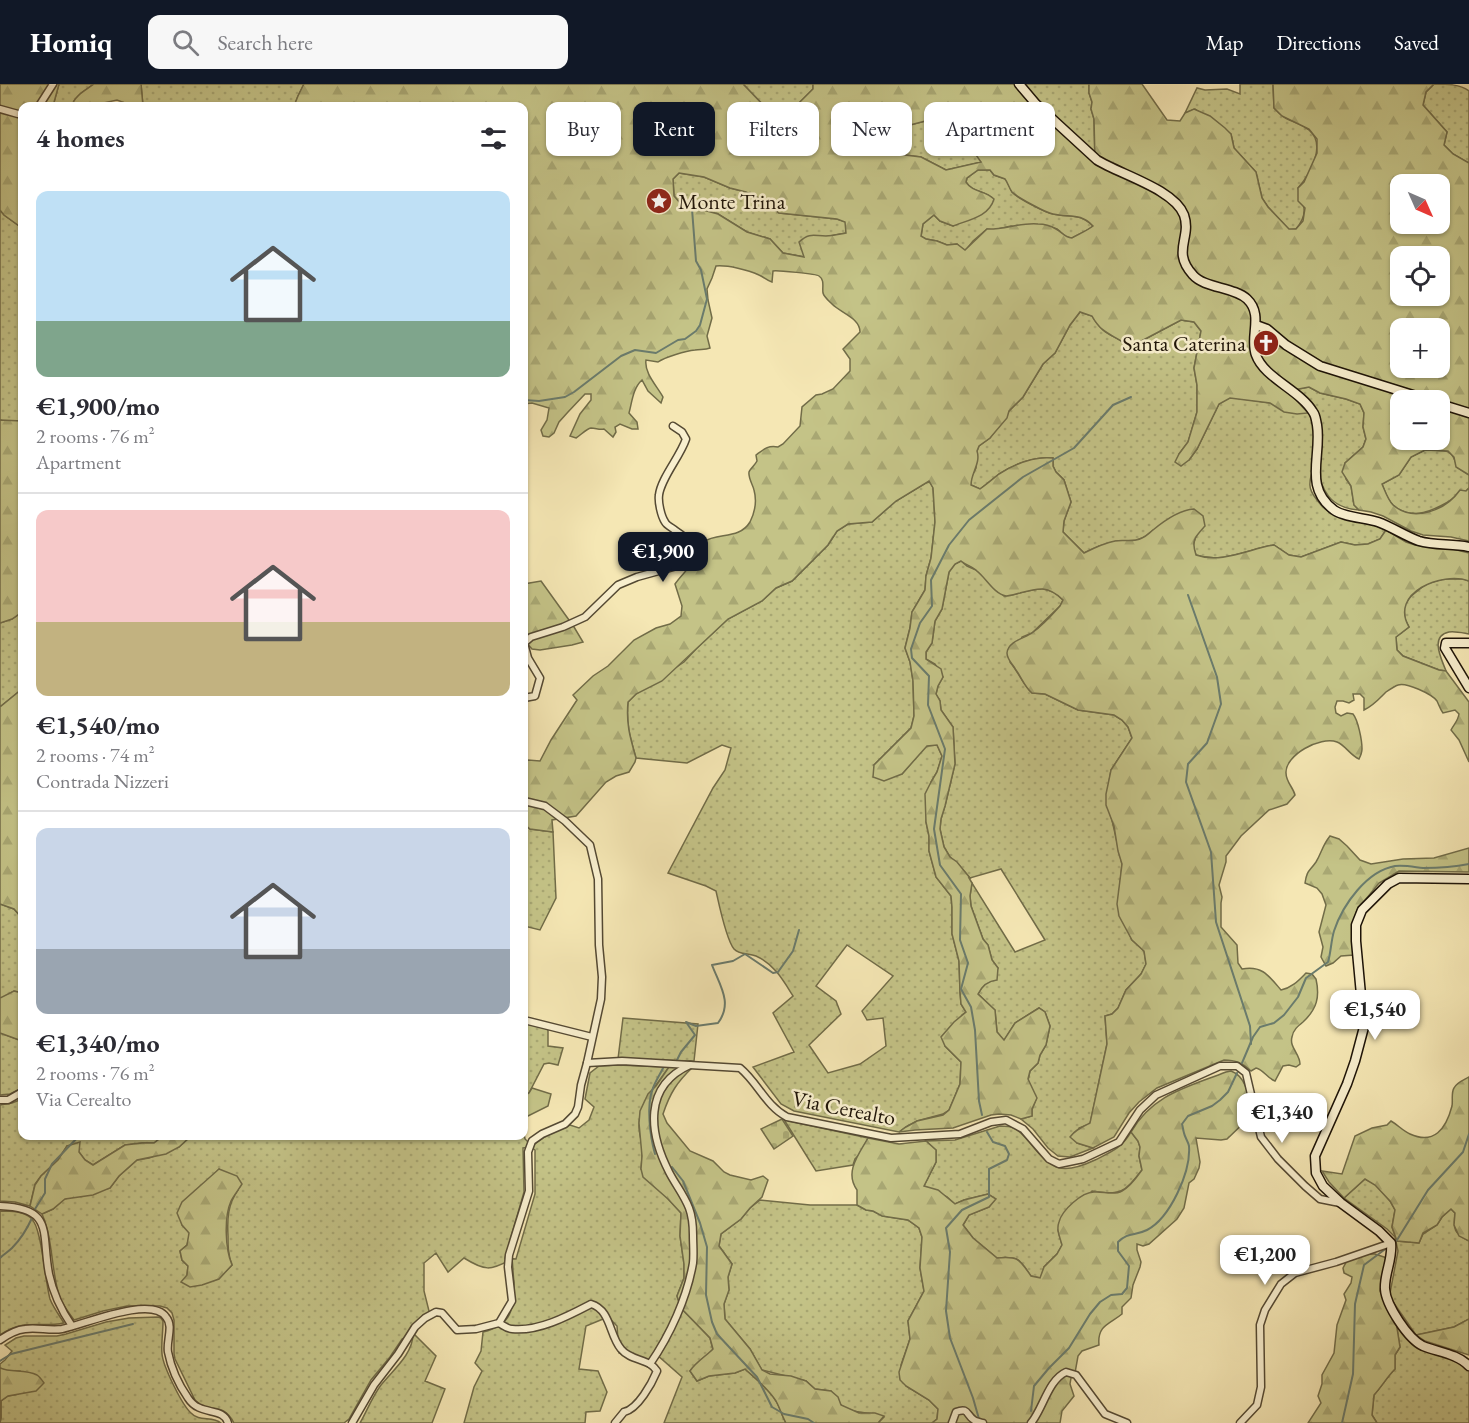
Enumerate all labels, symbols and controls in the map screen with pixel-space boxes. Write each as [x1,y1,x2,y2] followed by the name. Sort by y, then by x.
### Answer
[148,15,568,69] search box
[30,24,112,60] text: Homiq
[169,26,202,59] icon: search
[217,28,313,57] text: Search here
[1206,29,1243,56] text: Map
[1276,29,1361,56] text: Directions
[1394,29,1439,56] text: Saved
[546,102,621,156] chip: Buy
[633,102,715,156] chip: Rent
[727,102,819,156] chip: Filters
[831,102,912,156] chip: New
[924,102,1055,156] chip: Apartment
[36,121,125,155] text: 4 homes
[477,122,510,155] icon: filters
[1390,174,1450,234] north arrow
[1390,174,1450,450] map controls
[644,186,674,216] place icon: Monte Trina
[678,187,786,216] place label: Monte Trina
[219,230,327,338] icon: home
[1390,246,1450,306] button: locate
[1390,318,1450,378] button: +
[1251,328,1281,358] church icon: Santa Caterina
[1122,329,1246,358] place label: Santa Caterina
[36,389,160,423] text: €1,900/mo
[1390,390,1450,450] button: −
[36,423,155,449] text: 2 rooms · 76 m²
[36,449,121,475] text: Apartment
[614,532,712,583] pin: €1,900
[632,538,694,564] text: €1,900
[219,549,327,657] icon: home
[36,708,160,742] text: €1,540/mo
[36,742,155,768] text: 2 rooms · 74 m²
[36,768,169,794] text: Contrada Nizzeri
[219,867,327,975] icon: home
[1326,990,1424,1041] pin: €1,540
[1344,996,1406,1022] text: €1,540
[36,1026,160,1060] text: €1,340/mo
[36,1060,155,1086] text: 2 rooms · 76 m²
[790,1084,898,1132] street label: Via Cerealto
[36,1086,131,1112] text: Via Cerealto
[1233,1093,1331,1144] pin: €1,340
[1251,1099,1313,1125] text: €1,340
[1216,1235,1314,1286] pin: €1,200
[1234,1241,1296,1267] text: €1,200

